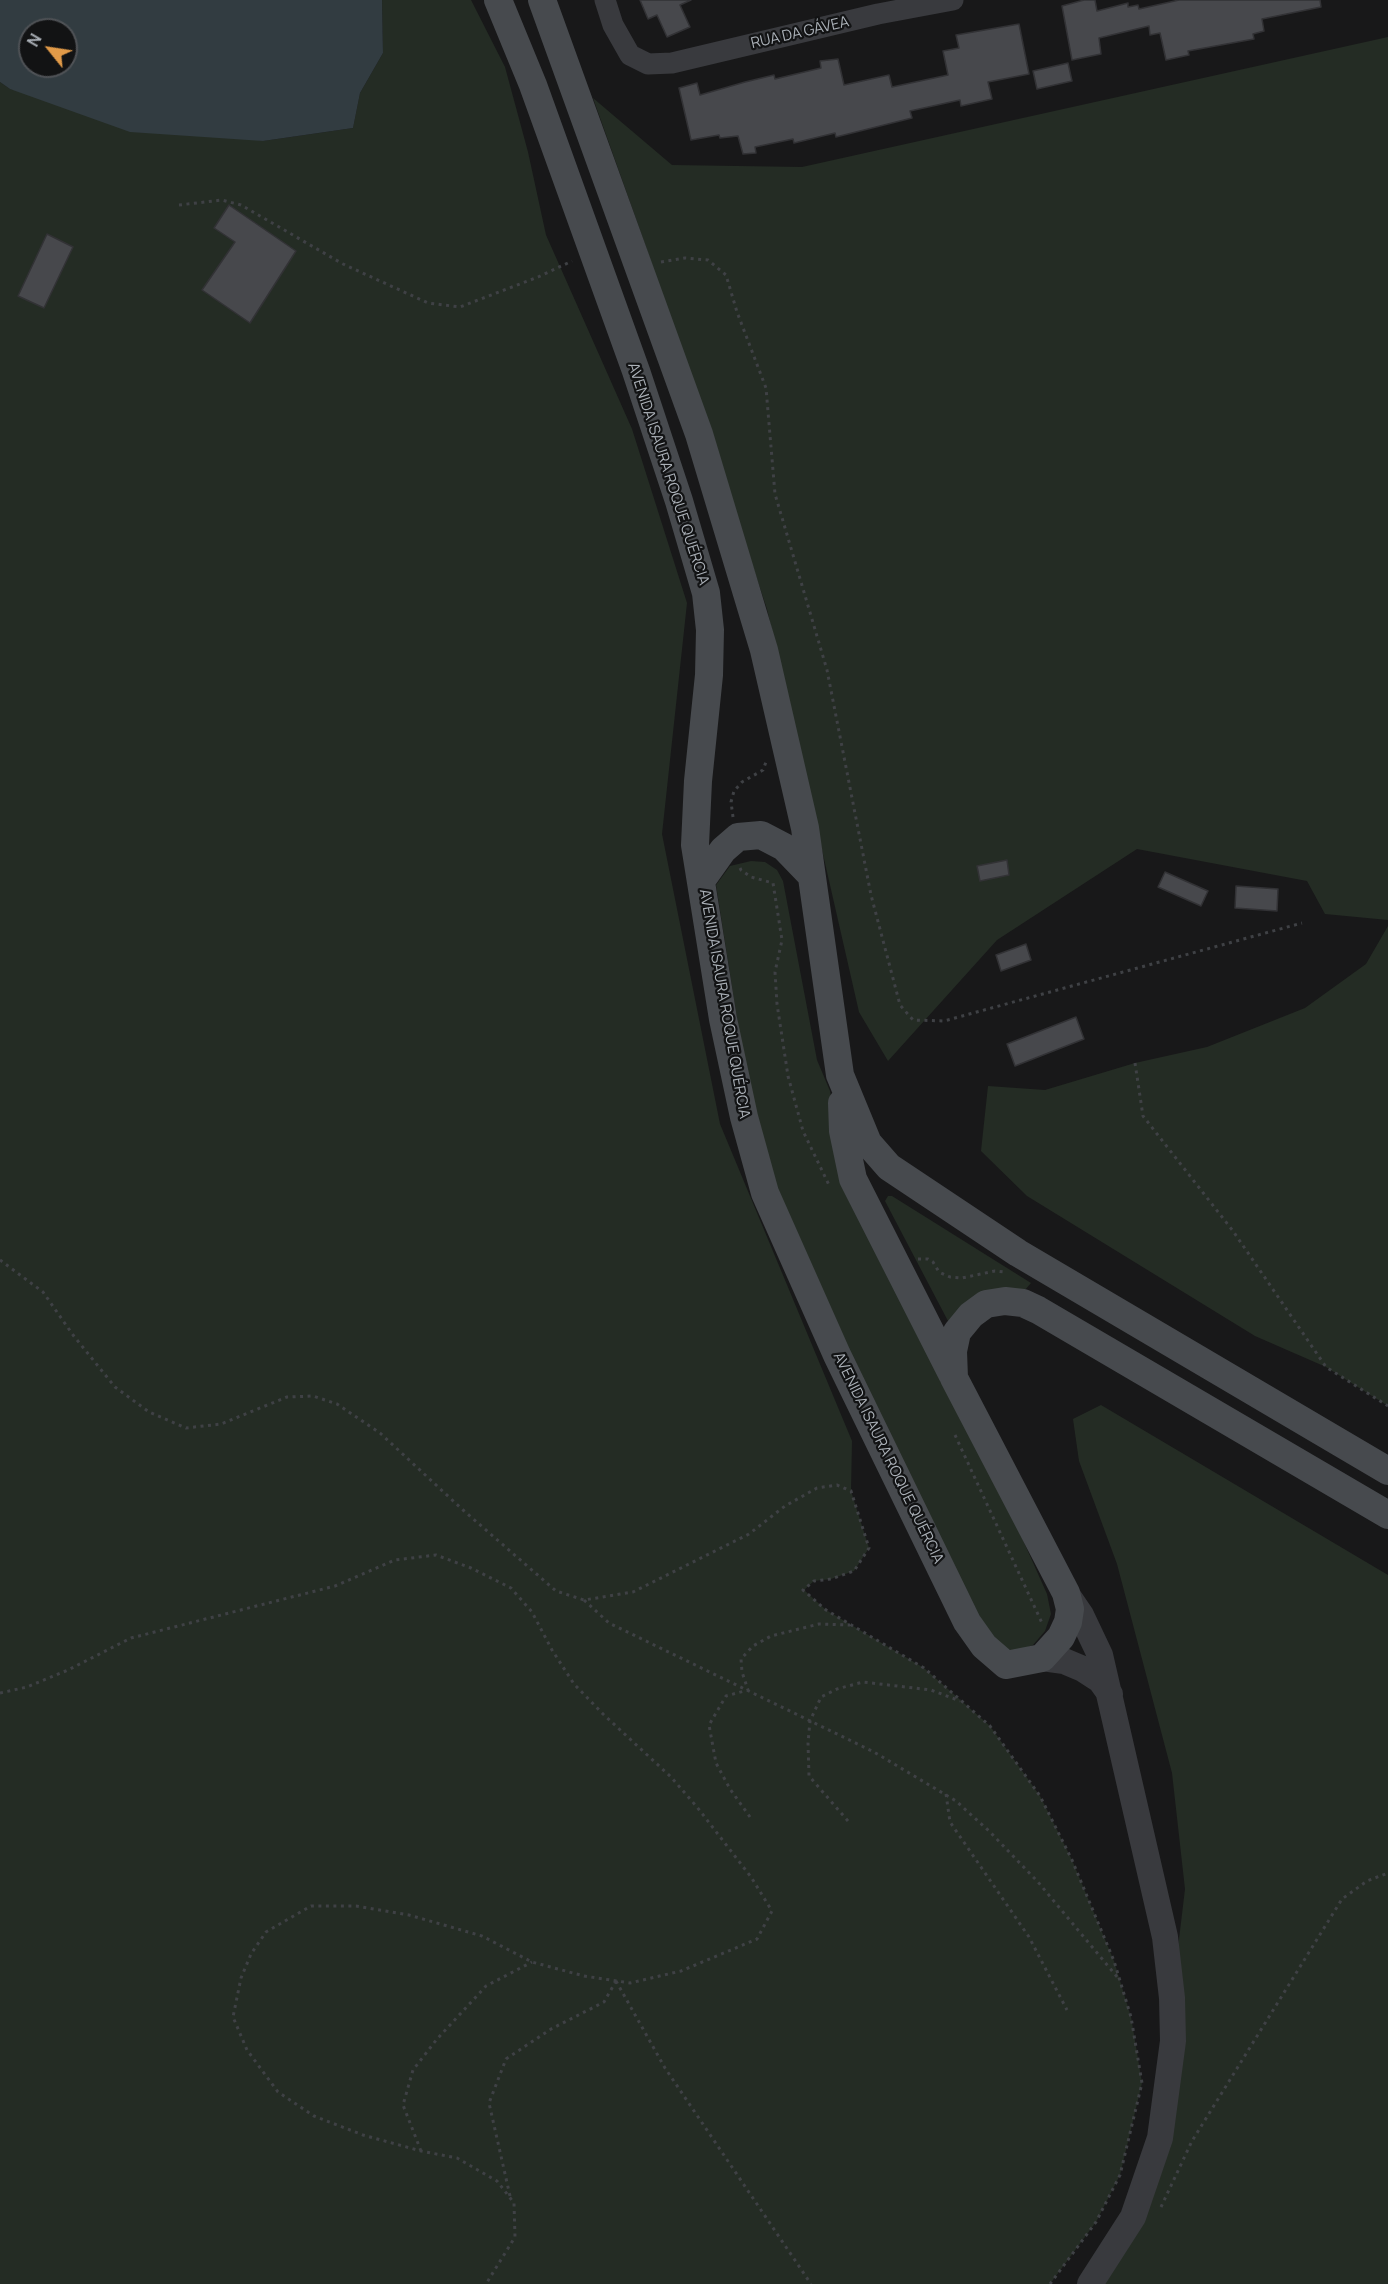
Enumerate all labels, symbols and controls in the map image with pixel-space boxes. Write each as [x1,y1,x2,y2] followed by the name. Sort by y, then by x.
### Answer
[749,13,851,53] street label: RUA DA GÁVEA
[18,18,78,78] north arrow
[22,30,47,50] text: N
[623,361,713,587] street label: AVENIDA ISAURA ROQUE QUÉRCIA
[695,888,753,1120] street label: AVENIDA ISAURA ROQUE QUÉRCIA
[829,1349,947,1567] street label: AVENIDA ISAURA ROQUE QUÉRCIA

